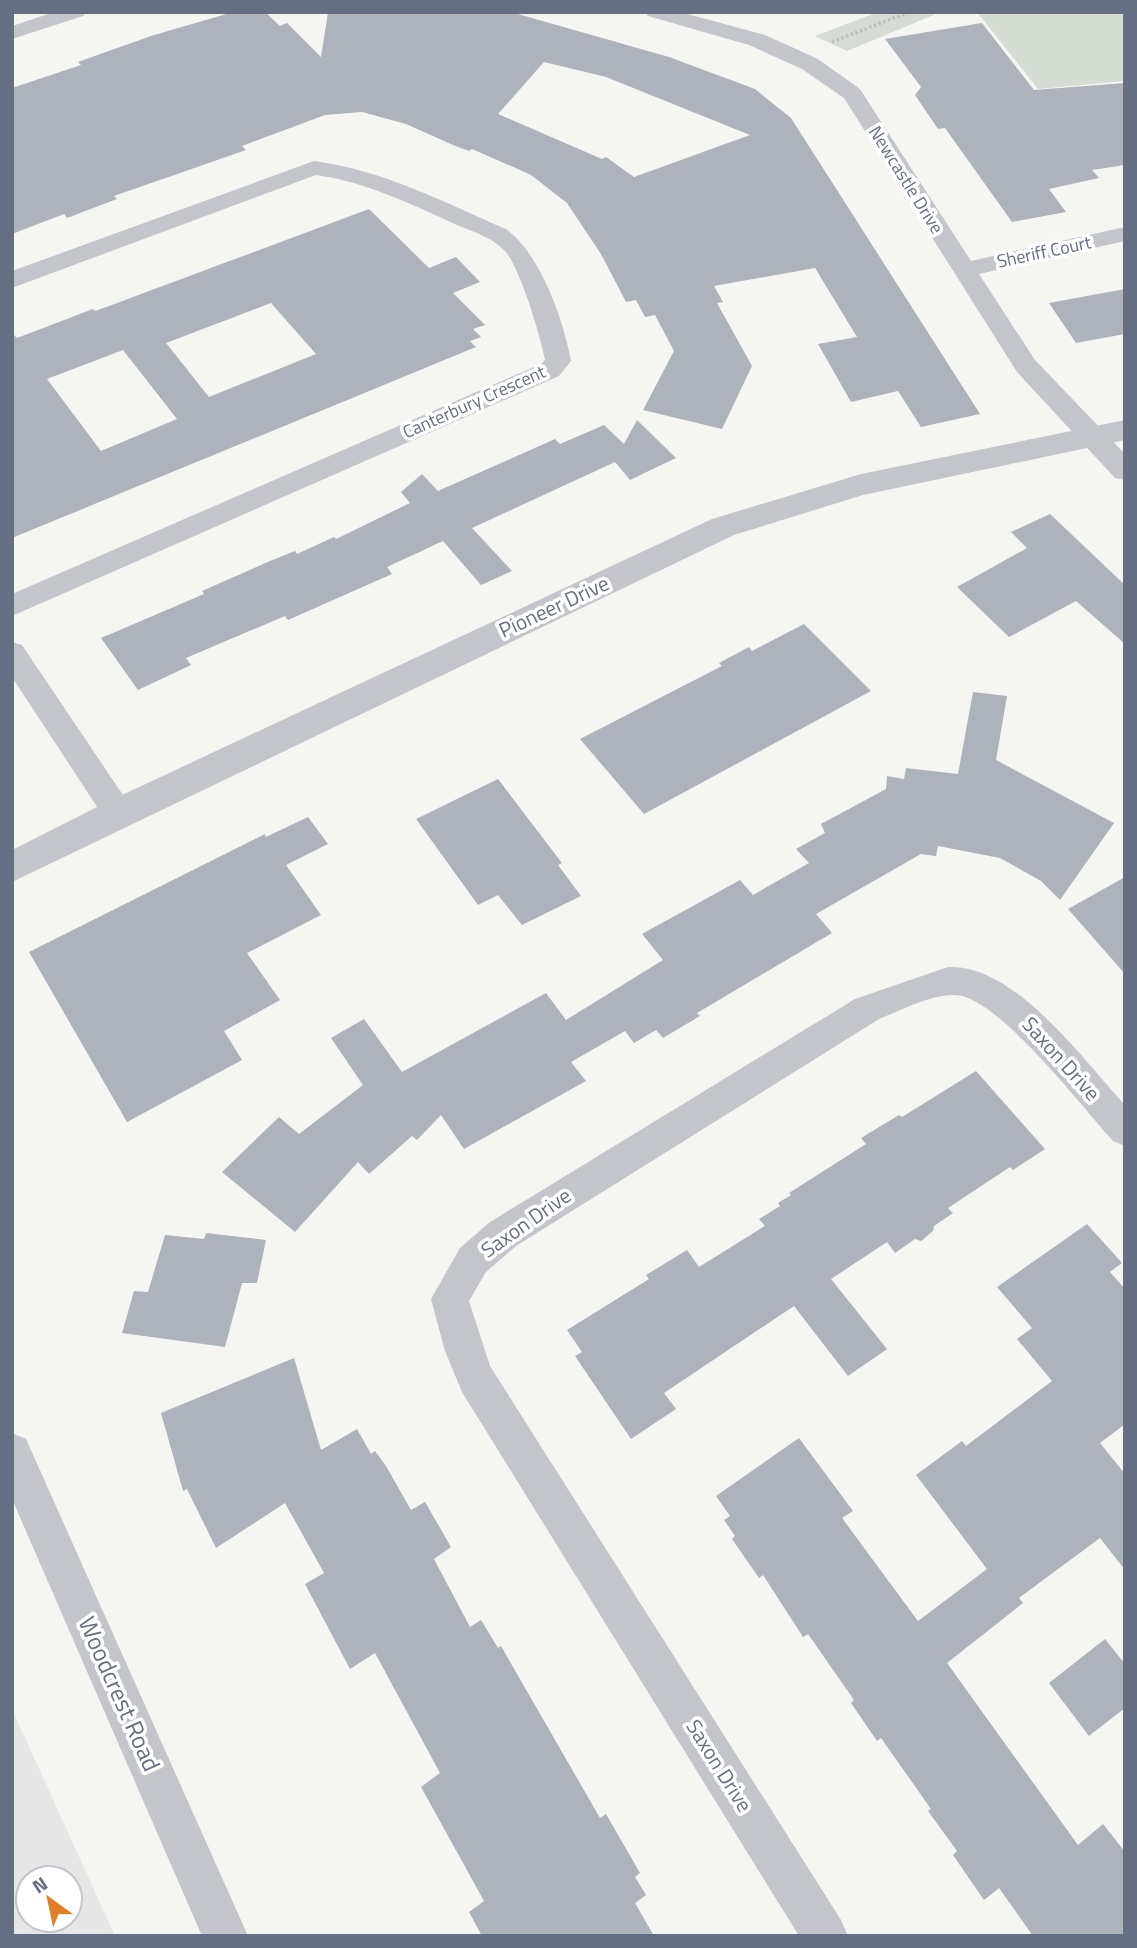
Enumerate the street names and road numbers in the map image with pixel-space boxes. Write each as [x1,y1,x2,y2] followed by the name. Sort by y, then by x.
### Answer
[862,120,950,239] street label: Newcastle Drive
[994,228,1094,275] street label: Sheriff Court
[398,358,550,445] street label: Canterbury Crescent
[493,567,614,646] street label: Pioneer Drive
[1015,1009,1108,1108] street label: Saxon Drive
[474,1179,577,1265] street label: Saxon Drive
[70,1610,170,1777] street label: Woodcrest Road
[679,1713,761,1818] street label: Saxon Drive

